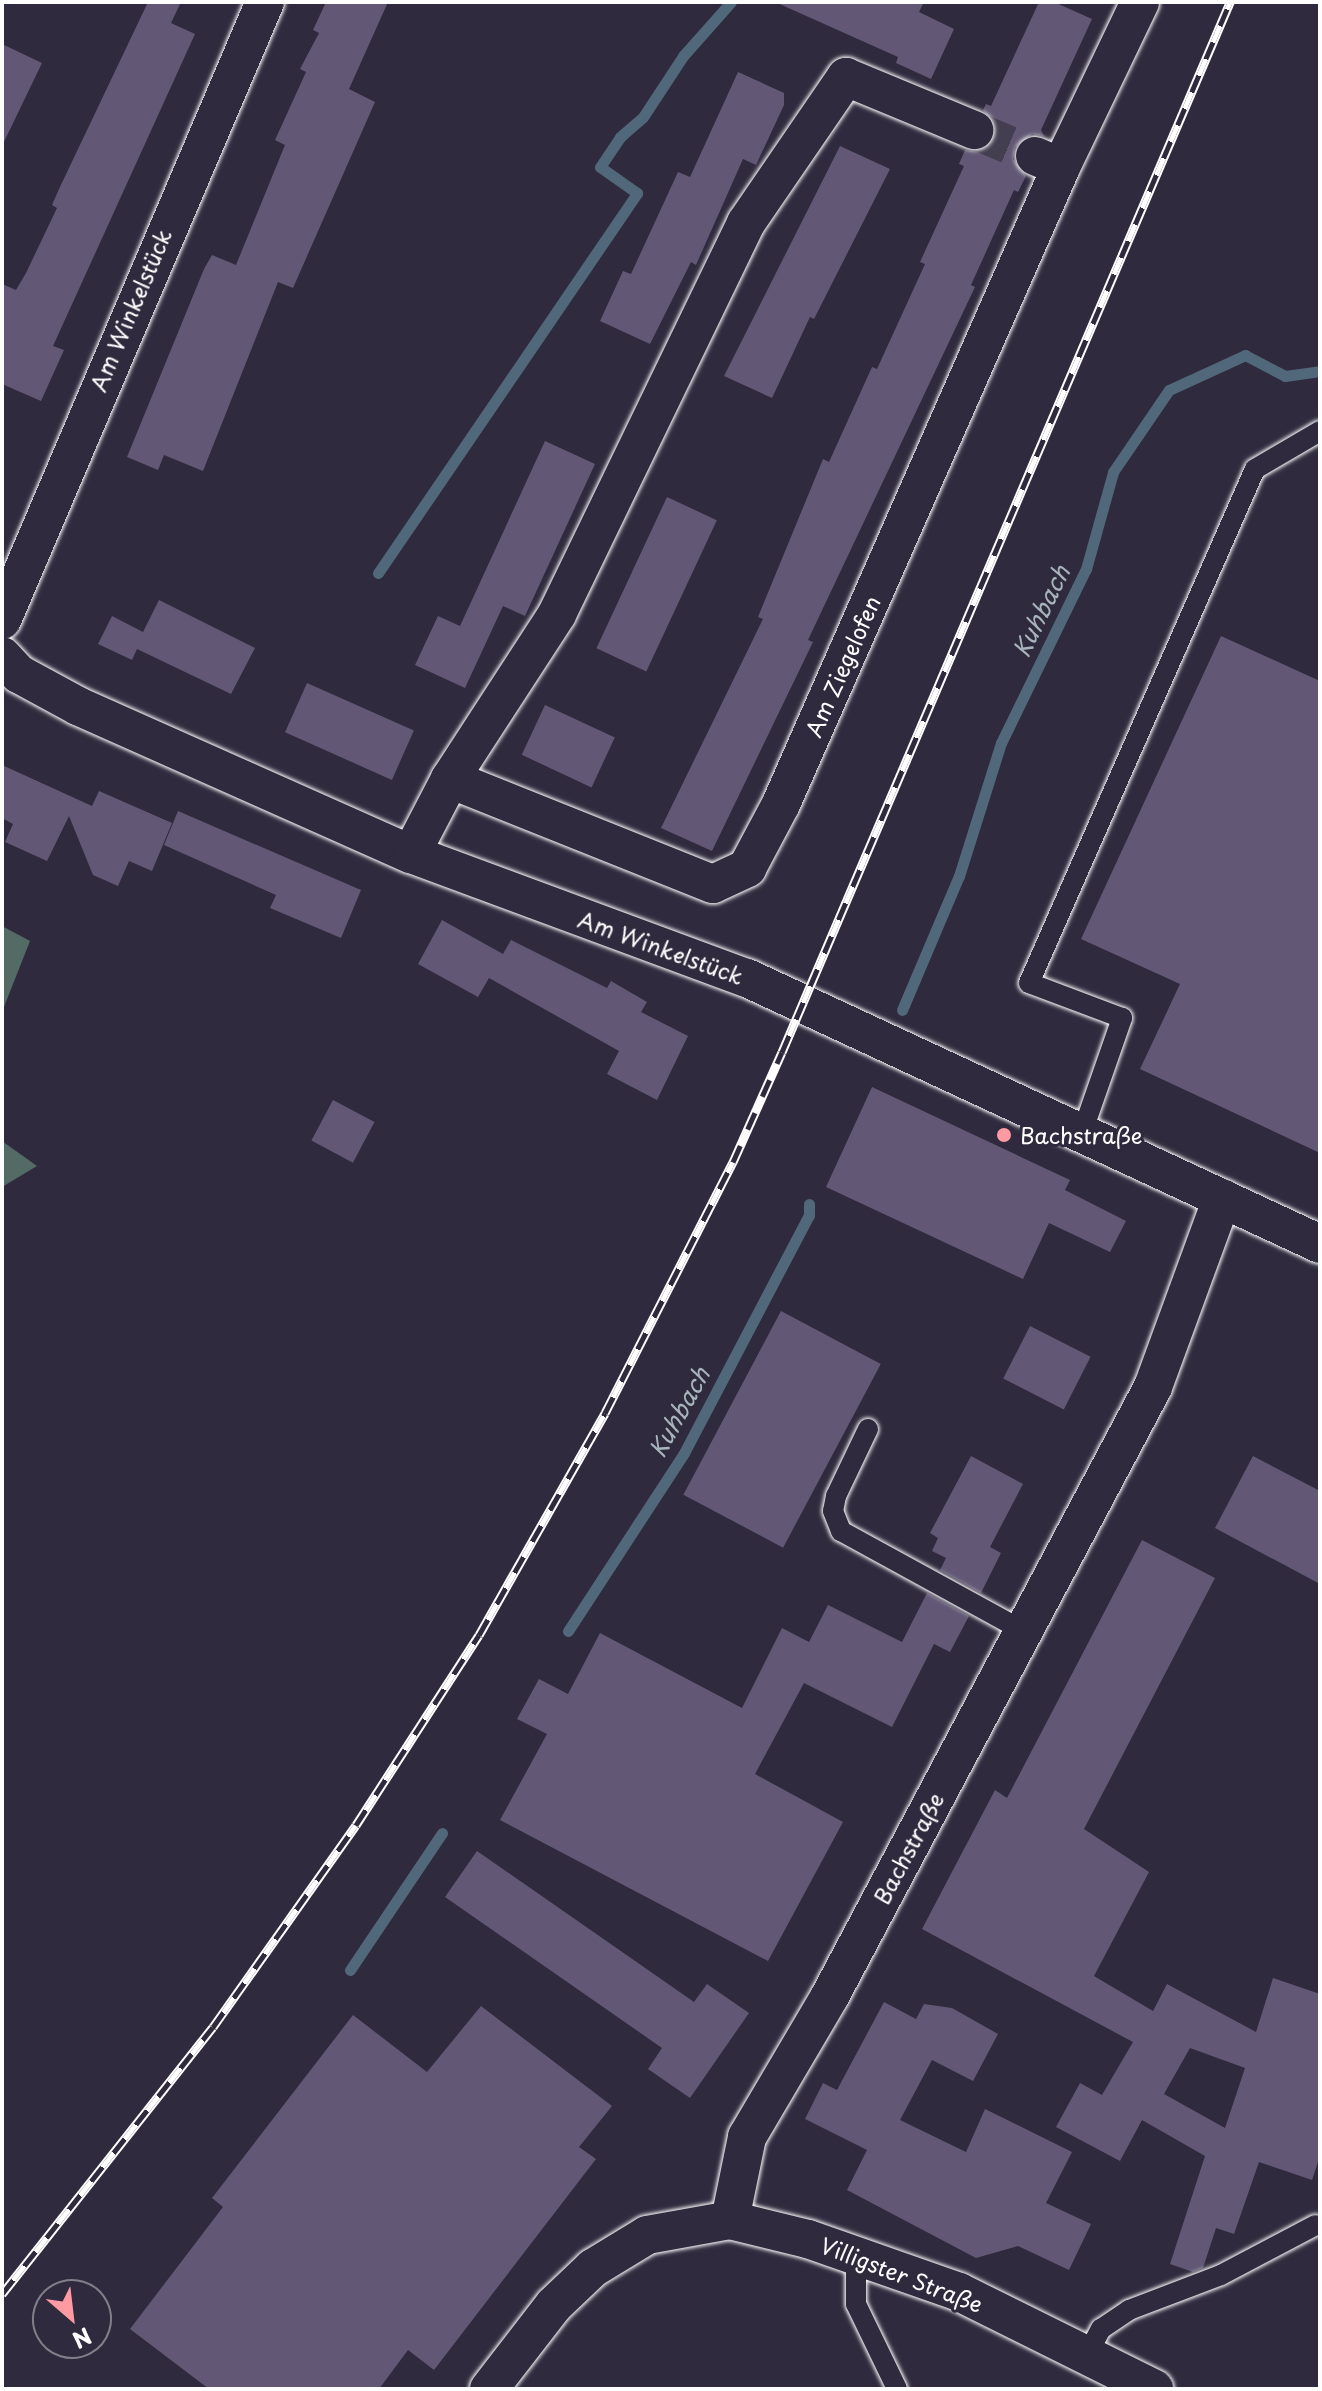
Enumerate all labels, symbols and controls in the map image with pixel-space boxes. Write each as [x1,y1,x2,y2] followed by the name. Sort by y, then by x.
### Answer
[84,225,176,395] street label: Am Winkelstück
[1006,560,1076,662] water label: Kuhbach
[799,591,885,741] street label: Am Ziegelofen
[575,905,747,989] street label: Am Winkelstück
[1020,1122,1142,1148] place label: Bachstraße
[995,1126,1013,1144] marker: Bachstraße
[643,1362,715,1462] water label: Kuhbach
[868,1788,948,1908] street label: Bachstraße
[817,2231,987,2317] street label: Villigster Straße
[32,2279,112,2359] north arrow
[67,2320,98,2358] text: N

